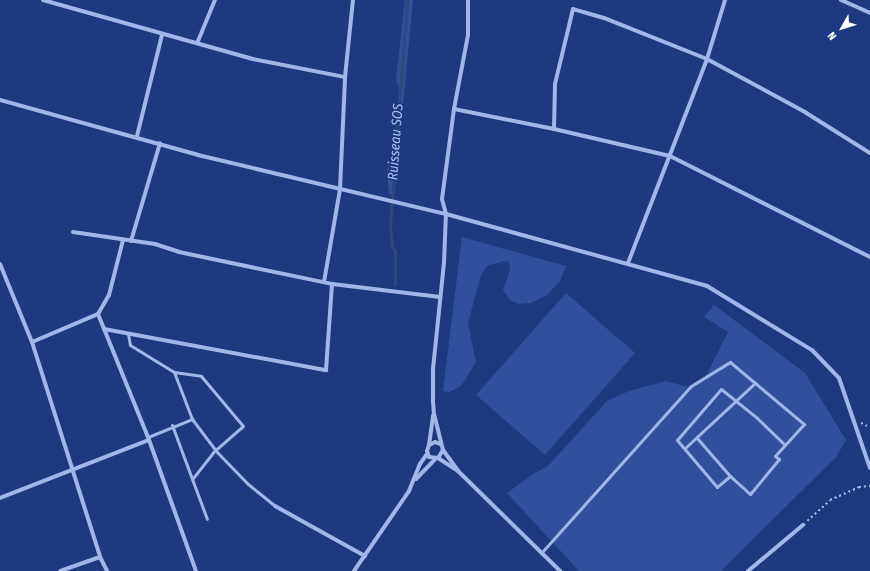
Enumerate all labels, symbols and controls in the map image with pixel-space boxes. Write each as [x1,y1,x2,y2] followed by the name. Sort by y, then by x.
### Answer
[822,8,862,48] north arrow
[825,29,839,43] text: N
[385,103,407,181] water label: Ruisseau SOS

